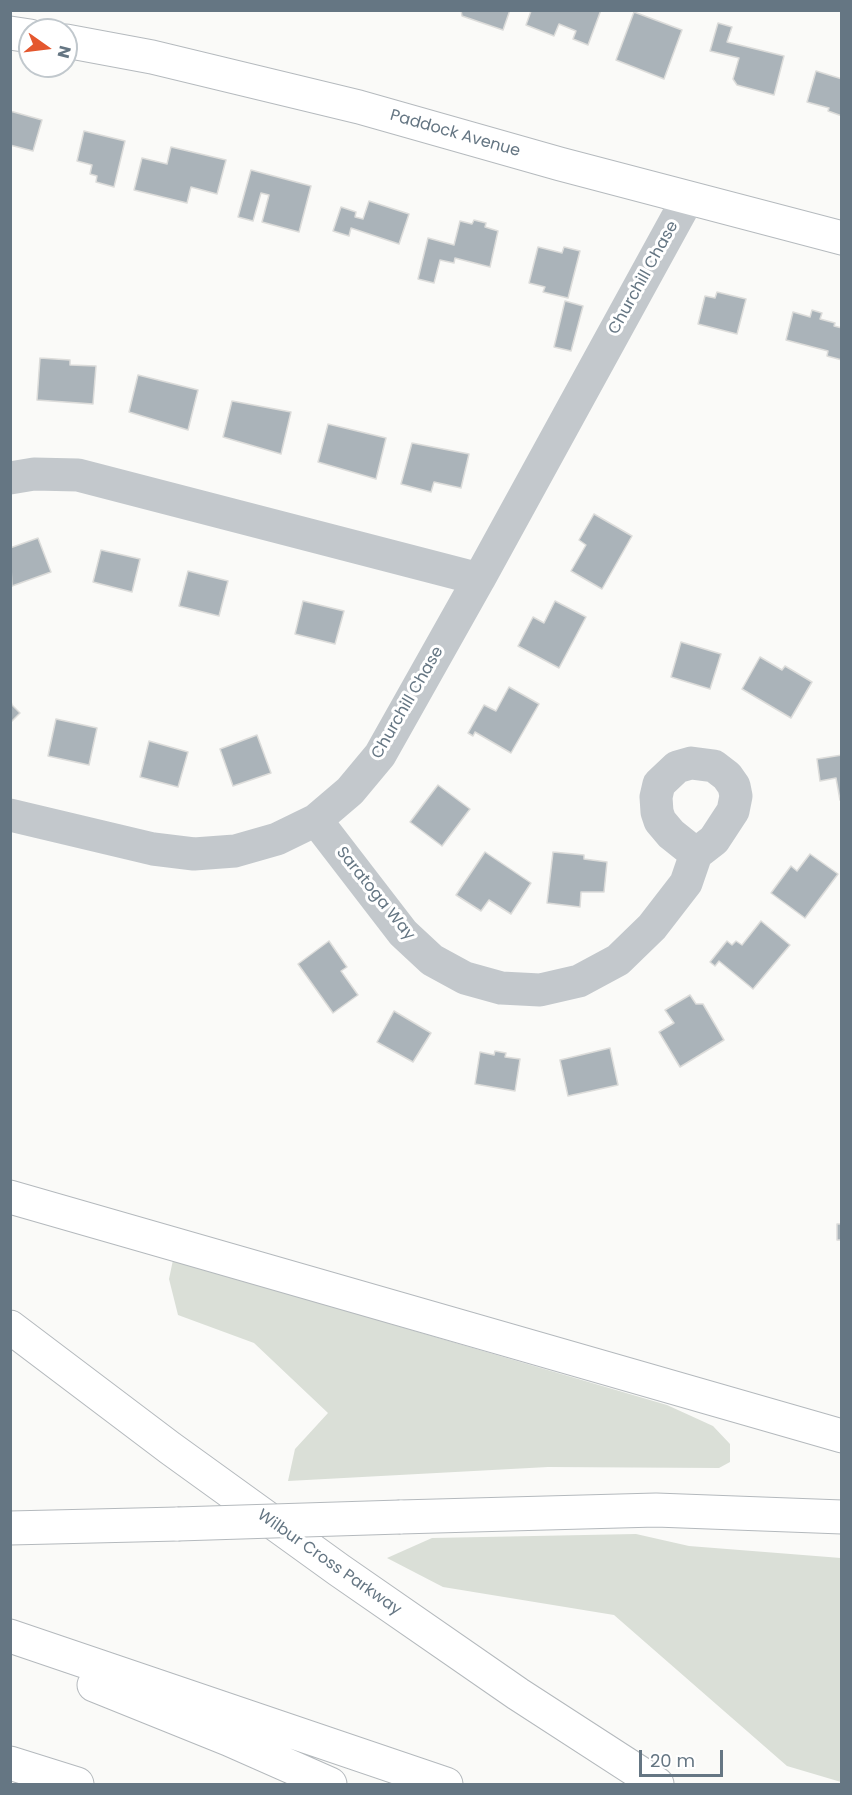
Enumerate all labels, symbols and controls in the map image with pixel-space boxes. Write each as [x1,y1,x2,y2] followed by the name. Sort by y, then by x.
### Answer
[18,18,78,78] north arrow
[51,43,77,61] text: N
[388,106,522,162] street label: Paddock Avenue
[605,218,683,338] street label: Churchill Chase
[368,643,448,763] street label: Churchill Chase
[332,844,418,944] street label: Saratoga Way
[253,1506,405,1620] street label: Wilbur Cross Parkway
[642,1738,726,1776] scale bar
[650,1748,695,1773] text: 20 m

